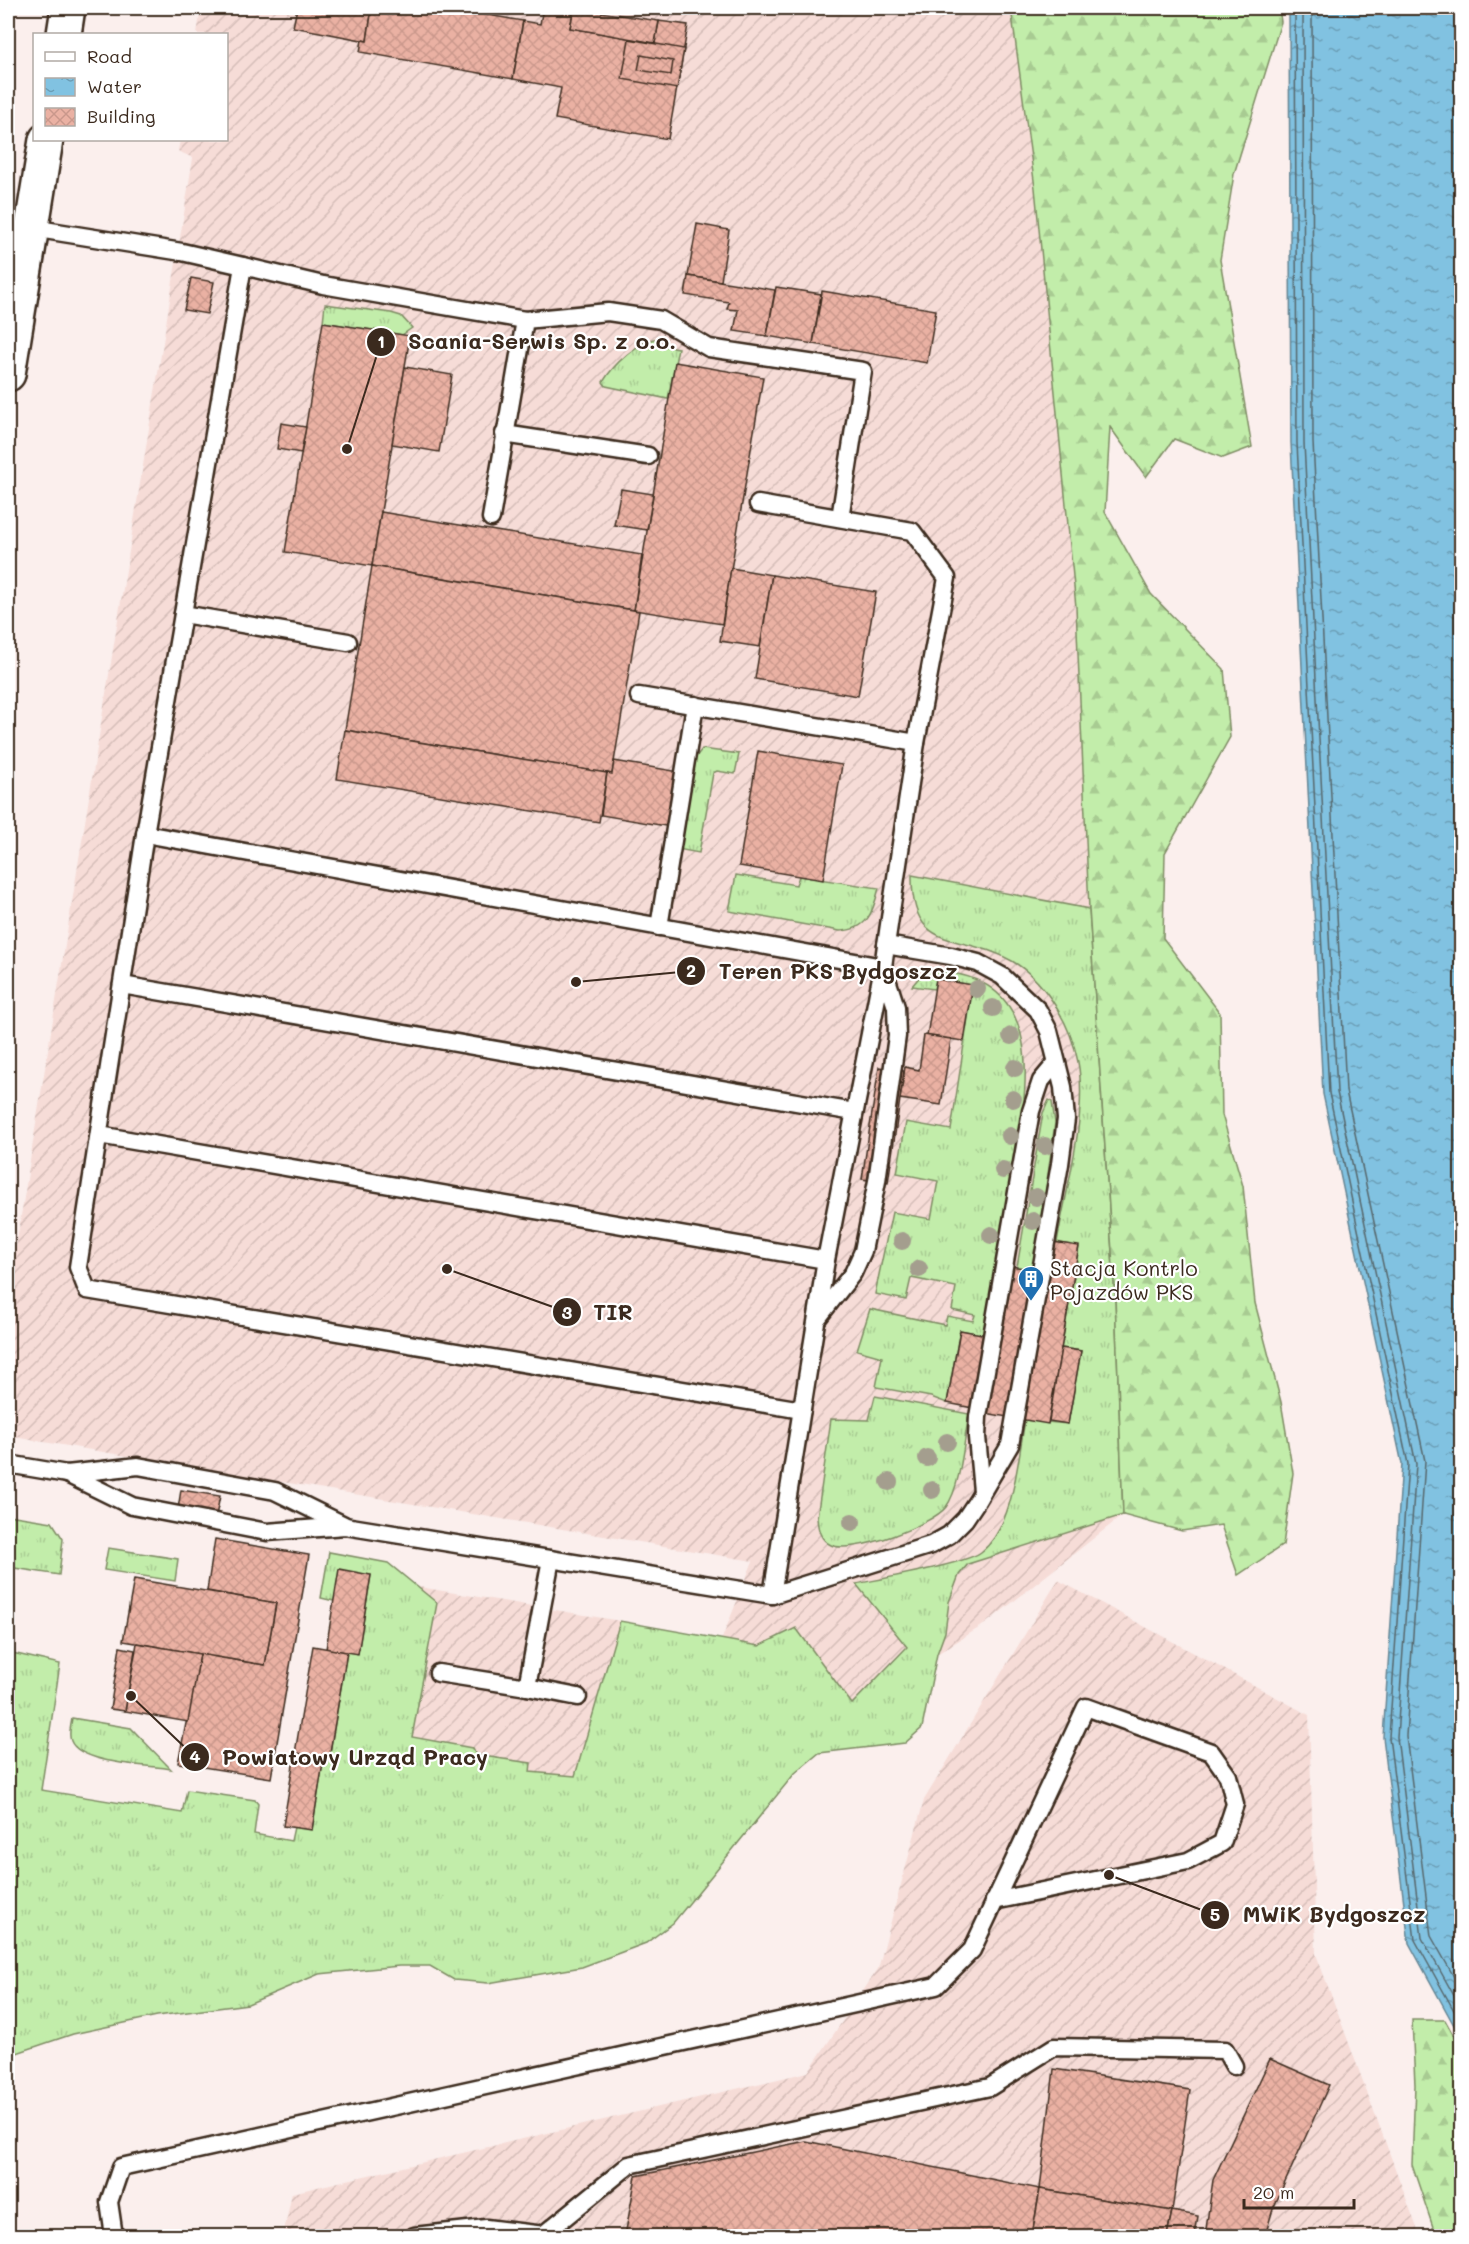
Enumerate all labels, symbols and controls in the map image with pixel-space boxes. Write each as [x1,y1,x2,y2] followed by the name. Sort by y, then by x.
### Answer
[33,33,228,141] legend
[87,44,132,68] text: Road
[87,74,142,98] text: Water
[87,104,155,128] text: Building
[366,322,688,362] callout: Scania-Serwis Sp. z o.o.
[408,326,676,355] text: Scania-Serwis Sp. z o.o.
[377,329,385,353] text: 1
[676,951,969,991] callout: Teren PKS Bydgoszcz
[719,956,957,985] text: Teren PKS Bydgoszcz
[686,958,696,982] text: 2
[1050,1254,1198,1305] place label: Stacja Kontrlo Pojazdów PKS
[1016,1264,1046,1302] building icon: Stacja Kontrlo Pojazdów PKS
[552,1292,645,1332] callout: TIR
[593,1297,633,1326] text: TIR
[562,1300,573,1324] text: 3
[180,1737,500,1777] callout: Powiatowy Urząd Pracy
[222,1742,488,1771] text: Powiatowy Urząd Pracy
[189,1744,201,1768] text: 4
[1200,1895,1437,1935] callout: MWiK Bydgoszcz
[1243,1899,1425,1928] text: MWiK Bydgoszcz
[1210,1902,1220,1926] text: 5
[1244,2172,1354,2210] scale bar
[1253,2180,1294,2204] text: 20 m

